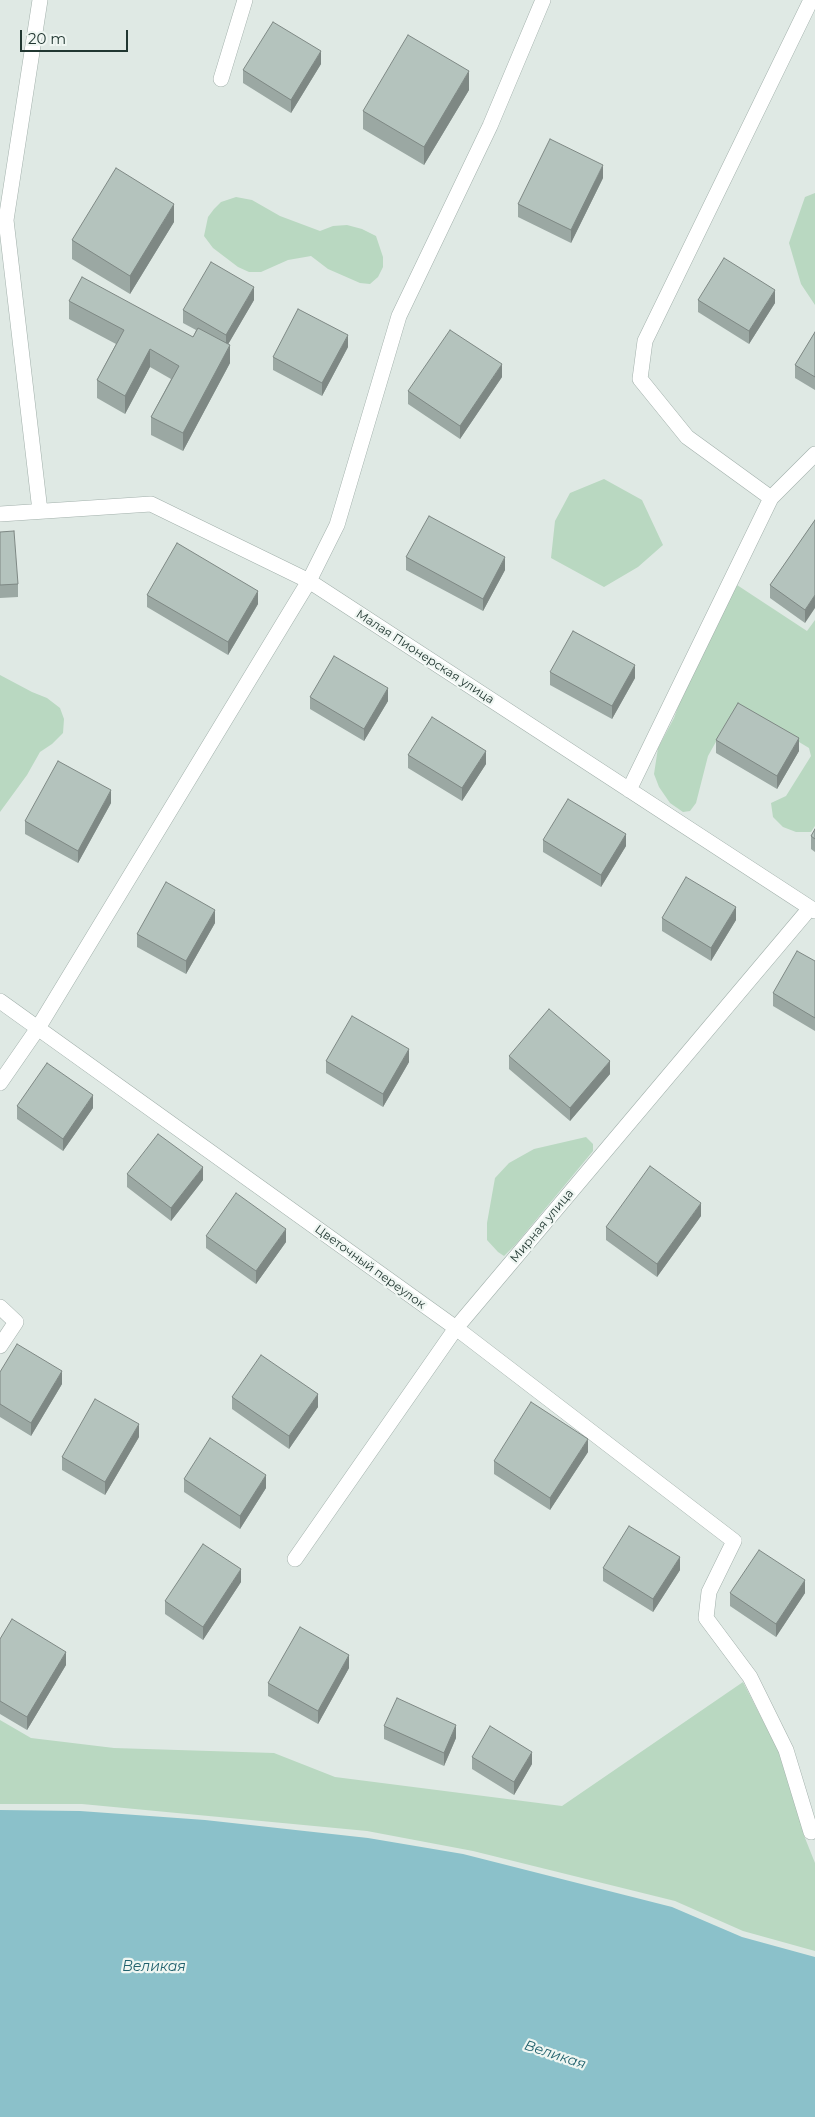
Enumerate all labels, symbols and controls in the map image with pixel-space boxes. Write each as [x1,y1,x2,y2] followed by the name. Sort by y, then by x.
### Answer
[22,20,130,52] scale bar
[28,29,66,48] text: 20 m
[353,607,497,707] street label: Малая Пионерская улица
[507,1187,577,1265] street label: Мирная улица
[312,1222,428,1312] street label: Цветочный переулок
[122,1959,186,1975] water label: Великая
[522,2037,588,2073] water label: Великая

